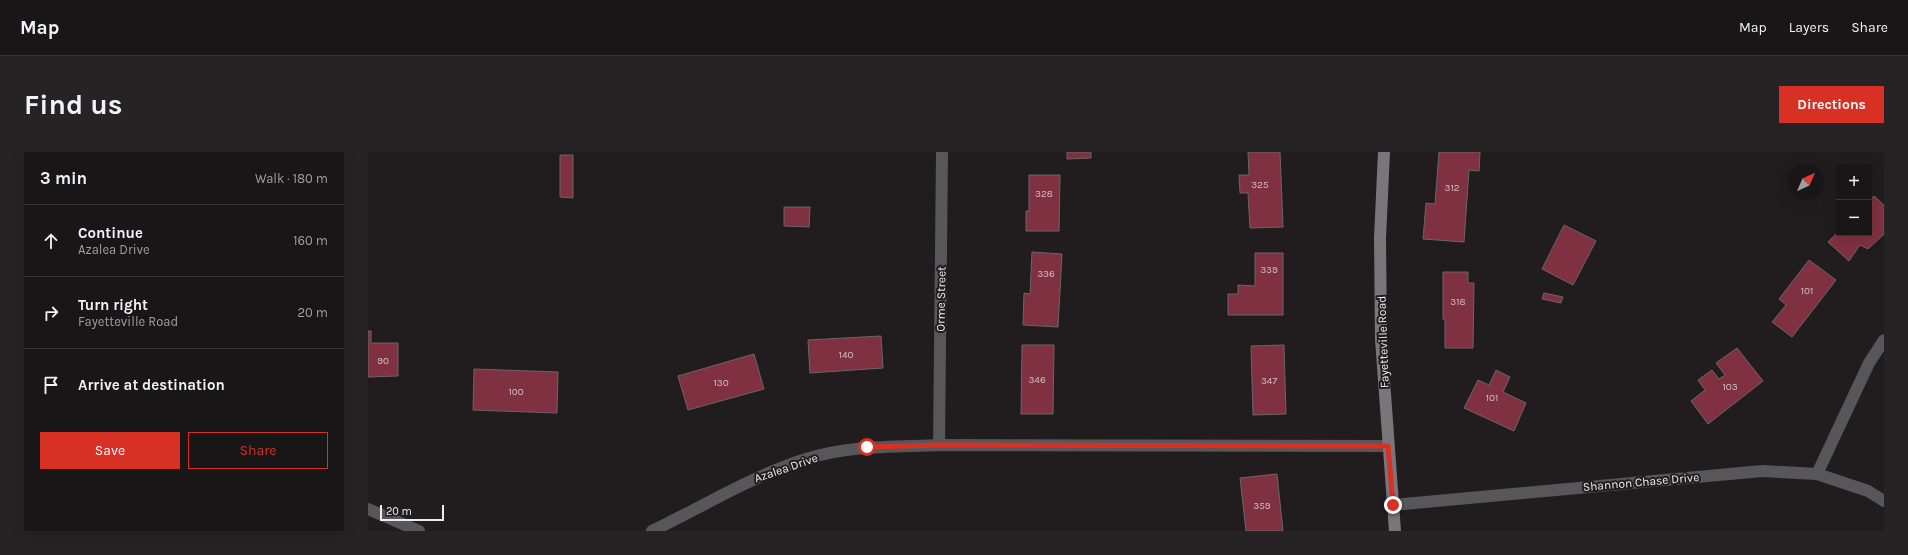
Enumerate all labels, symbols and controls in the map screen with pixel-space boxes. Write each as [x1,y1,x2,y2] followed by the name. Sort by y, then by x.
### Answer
[20,17,59,39] text: Map
[1739,19,1767,36] text: Map
[1789,19,1829,36] text: Layers
[1851,19,1888,36] text: Share
[1779,86,1884,123] button: Directions
[24,88,123,121] text: Find us
[1788,164,1824,200] north arrow
[1836,164,1872,236] map controls
[1836,164,1872,200] button: +
[40,168,87,188] text: 3 min
[255,171,328,186] text: Walk · 180 m
[1251,179,1269,191] house number: 325
[1444,182,1460,194] house number: 312
[1035,188,1053,200] house number: 328
[1836,200,1872,236] button: −
[78,224,143,242] text: Continue
[40,230,62,252] icon: ahead
[293,233,328,248] text: 160 m
[78,242,150,257] text: Azalea Drive
[1260,264,1278,276] house number: 339
[933,266,949,332] street label: Orme Street
[1037,268,1055,280] house number: 336
[1801,285,1813,297] house number: 101
[78,296,148,314] text: Turn right
[1374,296,1392,388] street label: Fayetteville Road
[1450,296,1466,308] house number: 318
[40,302,62,324] icon: right
[298,305,328,320] text: 20 m
[78,314,178,329] text: Fayetteville Road
[839,349,853,361] house number: 140
[377,355,389,367] house number: 90
[40,374,62,396] icon: arrive
[1028,374,1046,386] house number: 346
[1261,375,1277,387] house number: 347
[78,376,225,394] text: Arrive at destination
[713,377,729,389] house number: 130
[1722,381,1738,393] house number: 103
[508,386,524,398] house number: 100
[1486,392,1498,404] house number: 101
[40,432,180,469] button: Save
[188,432,328,469] button: Share
[858,438,876,456] route start
[752,451,820,485] street label: Azalea Drive
[1582,470,1700,494] street label: Shannon Chase Drive
[1384,496,1402,514] route end
[1253,500,1271,512] house number: 359
[380,503,444,522] scale bar
[386,505,412,518] text: 20 m

